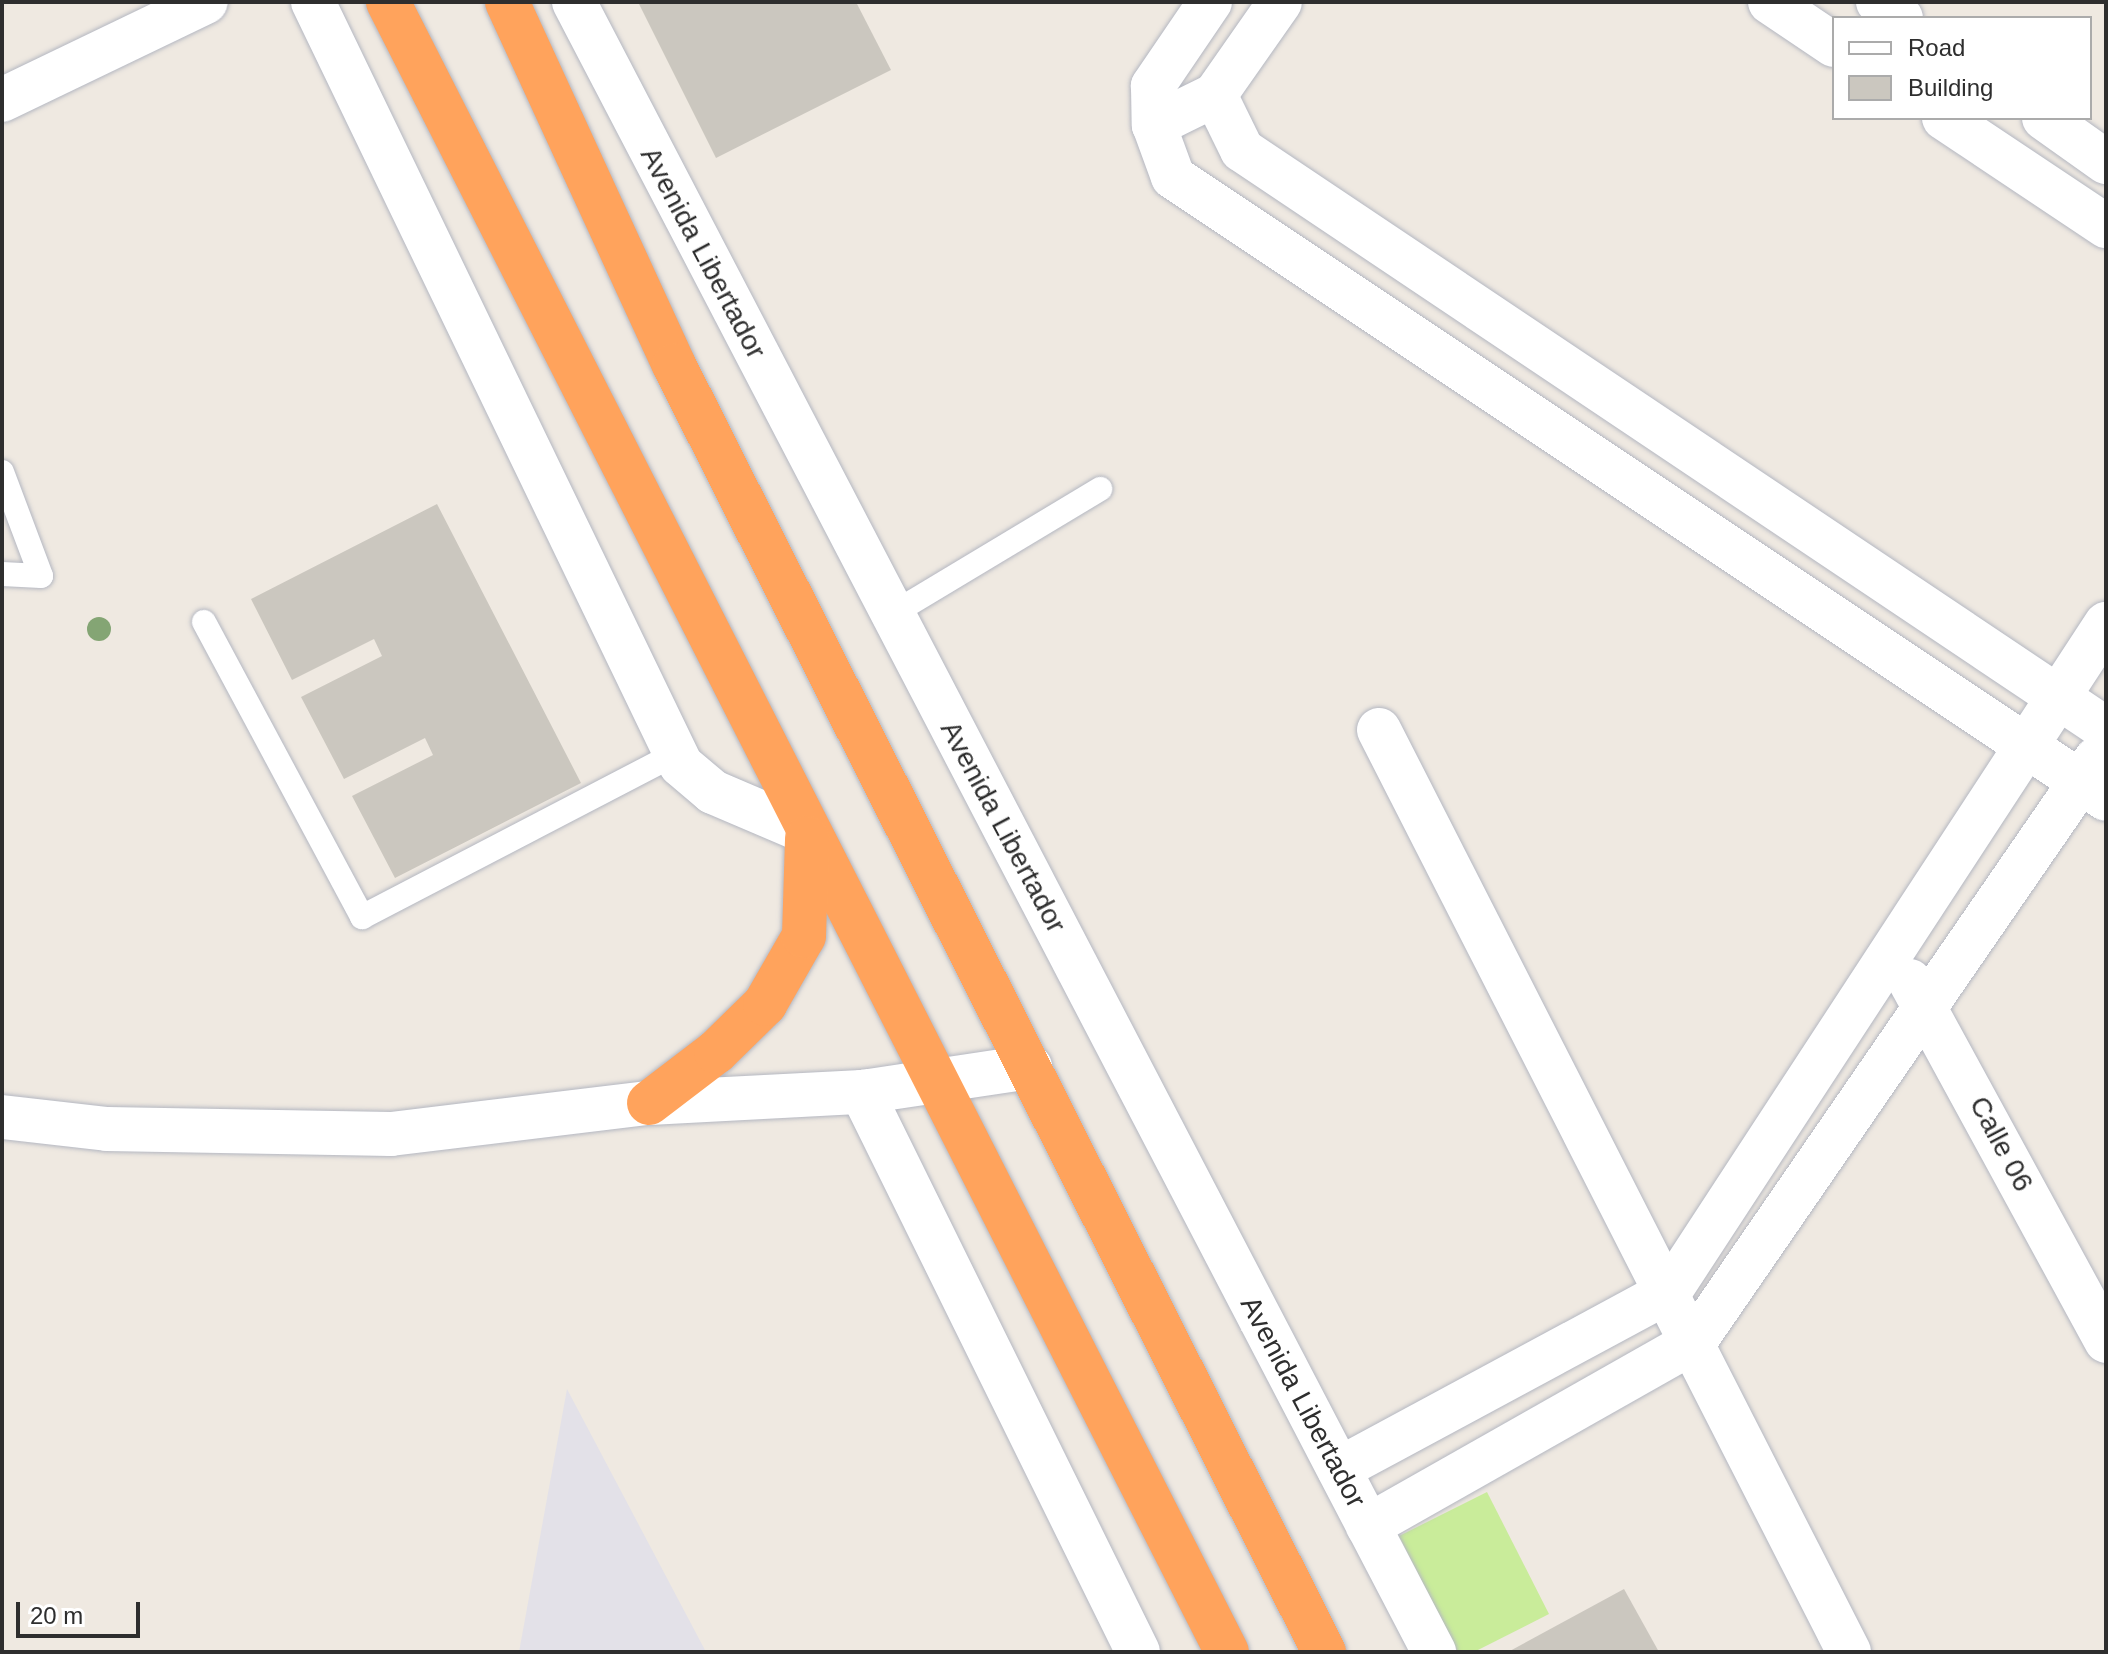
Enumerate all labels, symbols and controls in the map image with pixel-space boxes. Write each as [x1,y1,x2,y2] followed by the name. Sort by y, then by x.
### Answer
[1832,16,2092,120] legend
[1908,34,1965,61] text: Road
[1908,74,1993,101] text: Building
[633,142,773,364] street label: Avenida Libertador
[933,716,1073,938] street label: Avenida Libertador
[1962,1091,2040,1197] street label: Calle 06
[1233,1291,1373,1513] street label: Avenida Libertador
[20,1586,144,1636] scale bar
[30,1602,83,1629] text: 20 m

